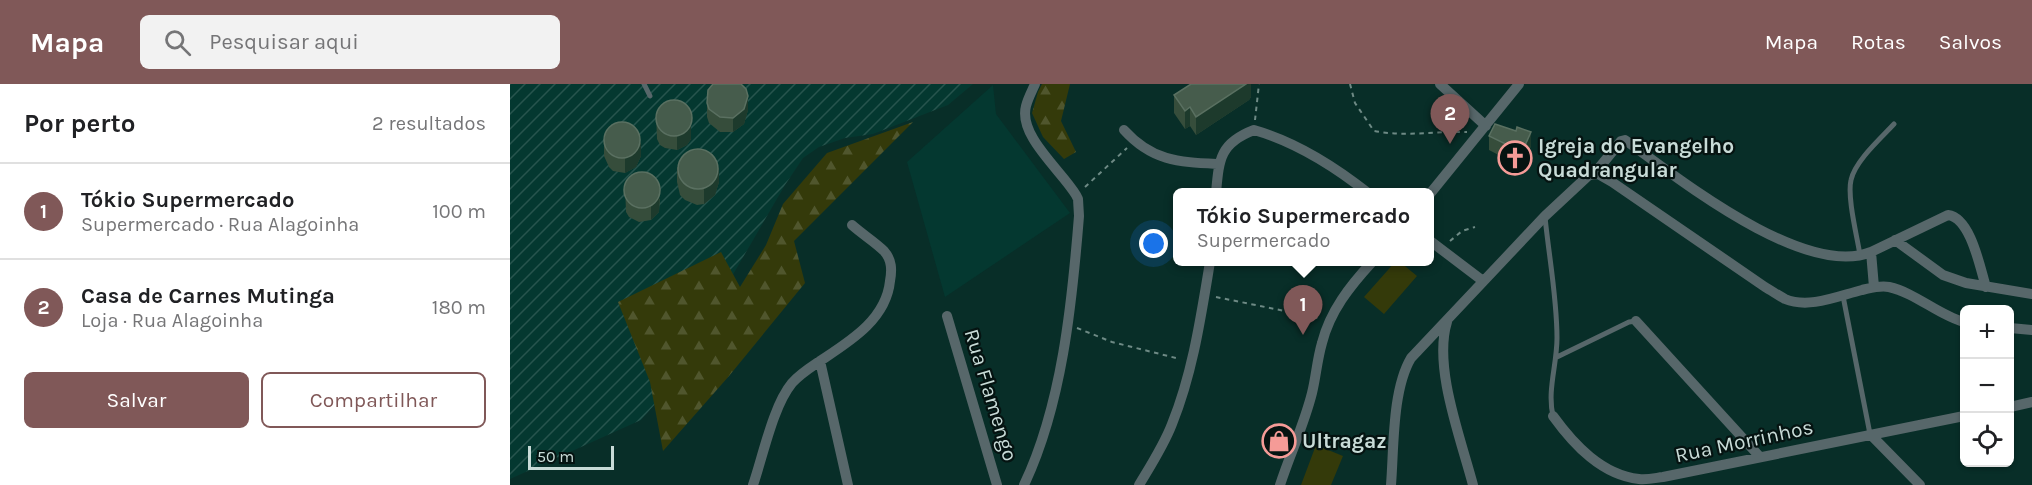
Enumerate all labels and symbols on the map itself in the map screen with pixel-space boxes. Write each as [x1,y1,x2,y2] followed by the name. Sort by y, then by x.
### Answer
[1430,94,1470,144] pin: 2
[1538,134,1734,182] place label: Igreja do Evangelho Quadrangular
[1497,140,1533,176] church icon: Igreja do Evangelho Quadrangular
[1139,229,1168,258] your location
[1284,286,1322,335] pin: 1
[959,326,1023,464] street label: Rua Flamengo
[1673,415,1815,467] street label: Rua Morrinhos
[1261,423,1297,459] shop icon: Ultragaz
[1302,429,1387,453] place label: Ultragaz
[528,443,614,470] scale bar

